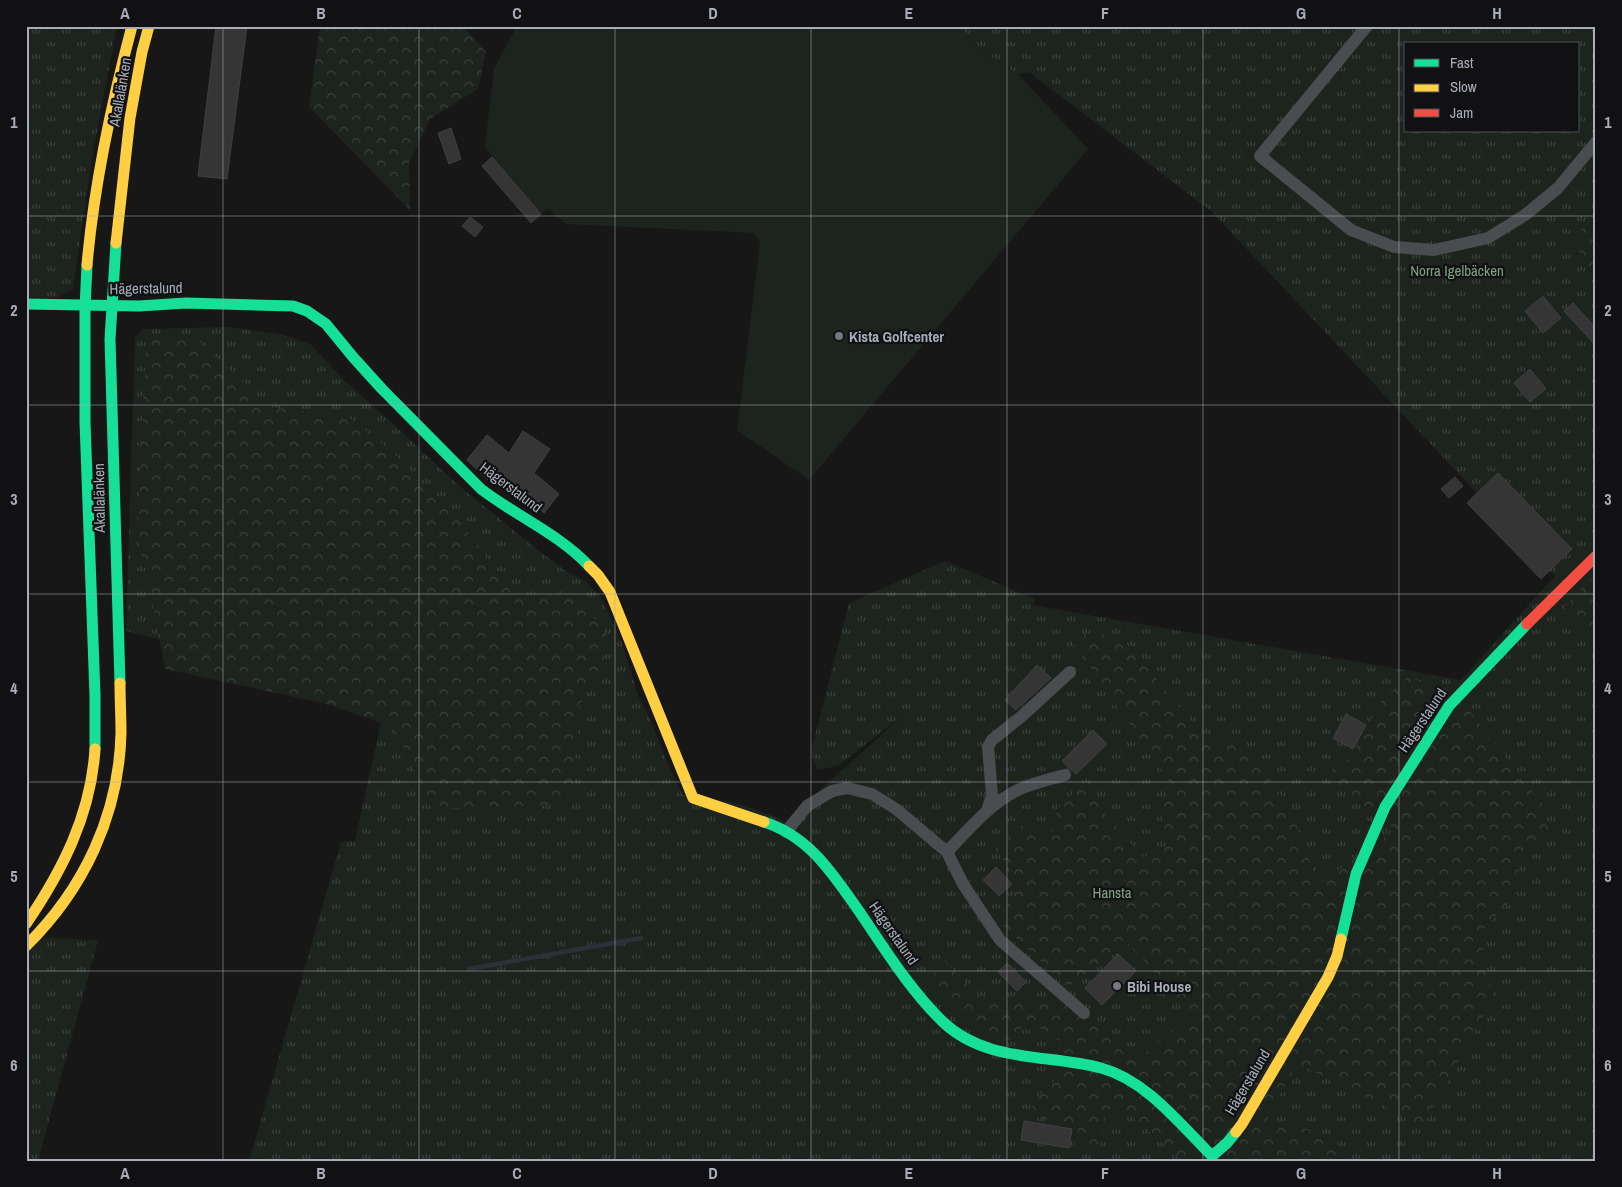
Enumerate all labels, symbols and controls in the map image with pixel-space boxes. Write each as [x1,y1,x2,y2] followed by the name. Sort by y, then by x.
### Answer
[120,2,130,24] text: A
[316,2,326,24] text: B
[512,2,522,24] text: C
[708,2,718,24] text: D
[905,2,914,24] text: E
[1101,2,1109,24] text: F
[1296,2,1306,24] text: G
[1492,2,1502,24] text: H
[1404,42,1580,132] legend
[1450,52,1474,73] text: Fast
[103,56,136,129] street label: Akallalänken
[1450,76,1477,97] text: Slow
[1450,102,1473,123] text: Jam
[10,111,18,133] text: 1
[1604,111,1612,133] text: 1
[1410,260,1504,281] park label: Norra Igelbäcken
[109,277,183,299] street label: Hägerstalund
[10,299,18,321] text: 2
[1604,299,1612,321] text: 2
[849,326,944,347] place label: Kista Golfcenter
[833,330,845,342] marker: Kista Golfcenter
[475,457,547,517] street label: Hägerstalund
[88,463,110,534] street label: Akallalänken
[10,488,18,510] text: 3
[1604,488,1612,510] text: 3
[10,677,18,699] text: 4
[1604,677,1612,699] text: 4
[1393,684,1451,756] street label: Hägerstalund
[10,865,18,887] text: 5
[1604,865,1612,887] text: 5
[1093,882,1132,903] park label: Hansta
[864,897,924,969] street label: Hägerstalund
[1127,976,1191,997] place label: Bibi House
[1111,980,1123,992] marker: Bibi House
[1219,1045,1275,1119] street label: Hägerstalund
[10,1054,18,1076] text: 6
[1604,1054,1612,1076] text: 6
[120,1162,130,1184] text: A
[316,1162,326,1184] text: B
[512,1162,522,1184] text: C
[708,1162,718,1184] text: D
[905,1162,914,1184] text: E
[1101,1162,1109,1184] text: F
[1296,1162,1306,1184] text: G
[1492,1162,1502,1184] text: H

